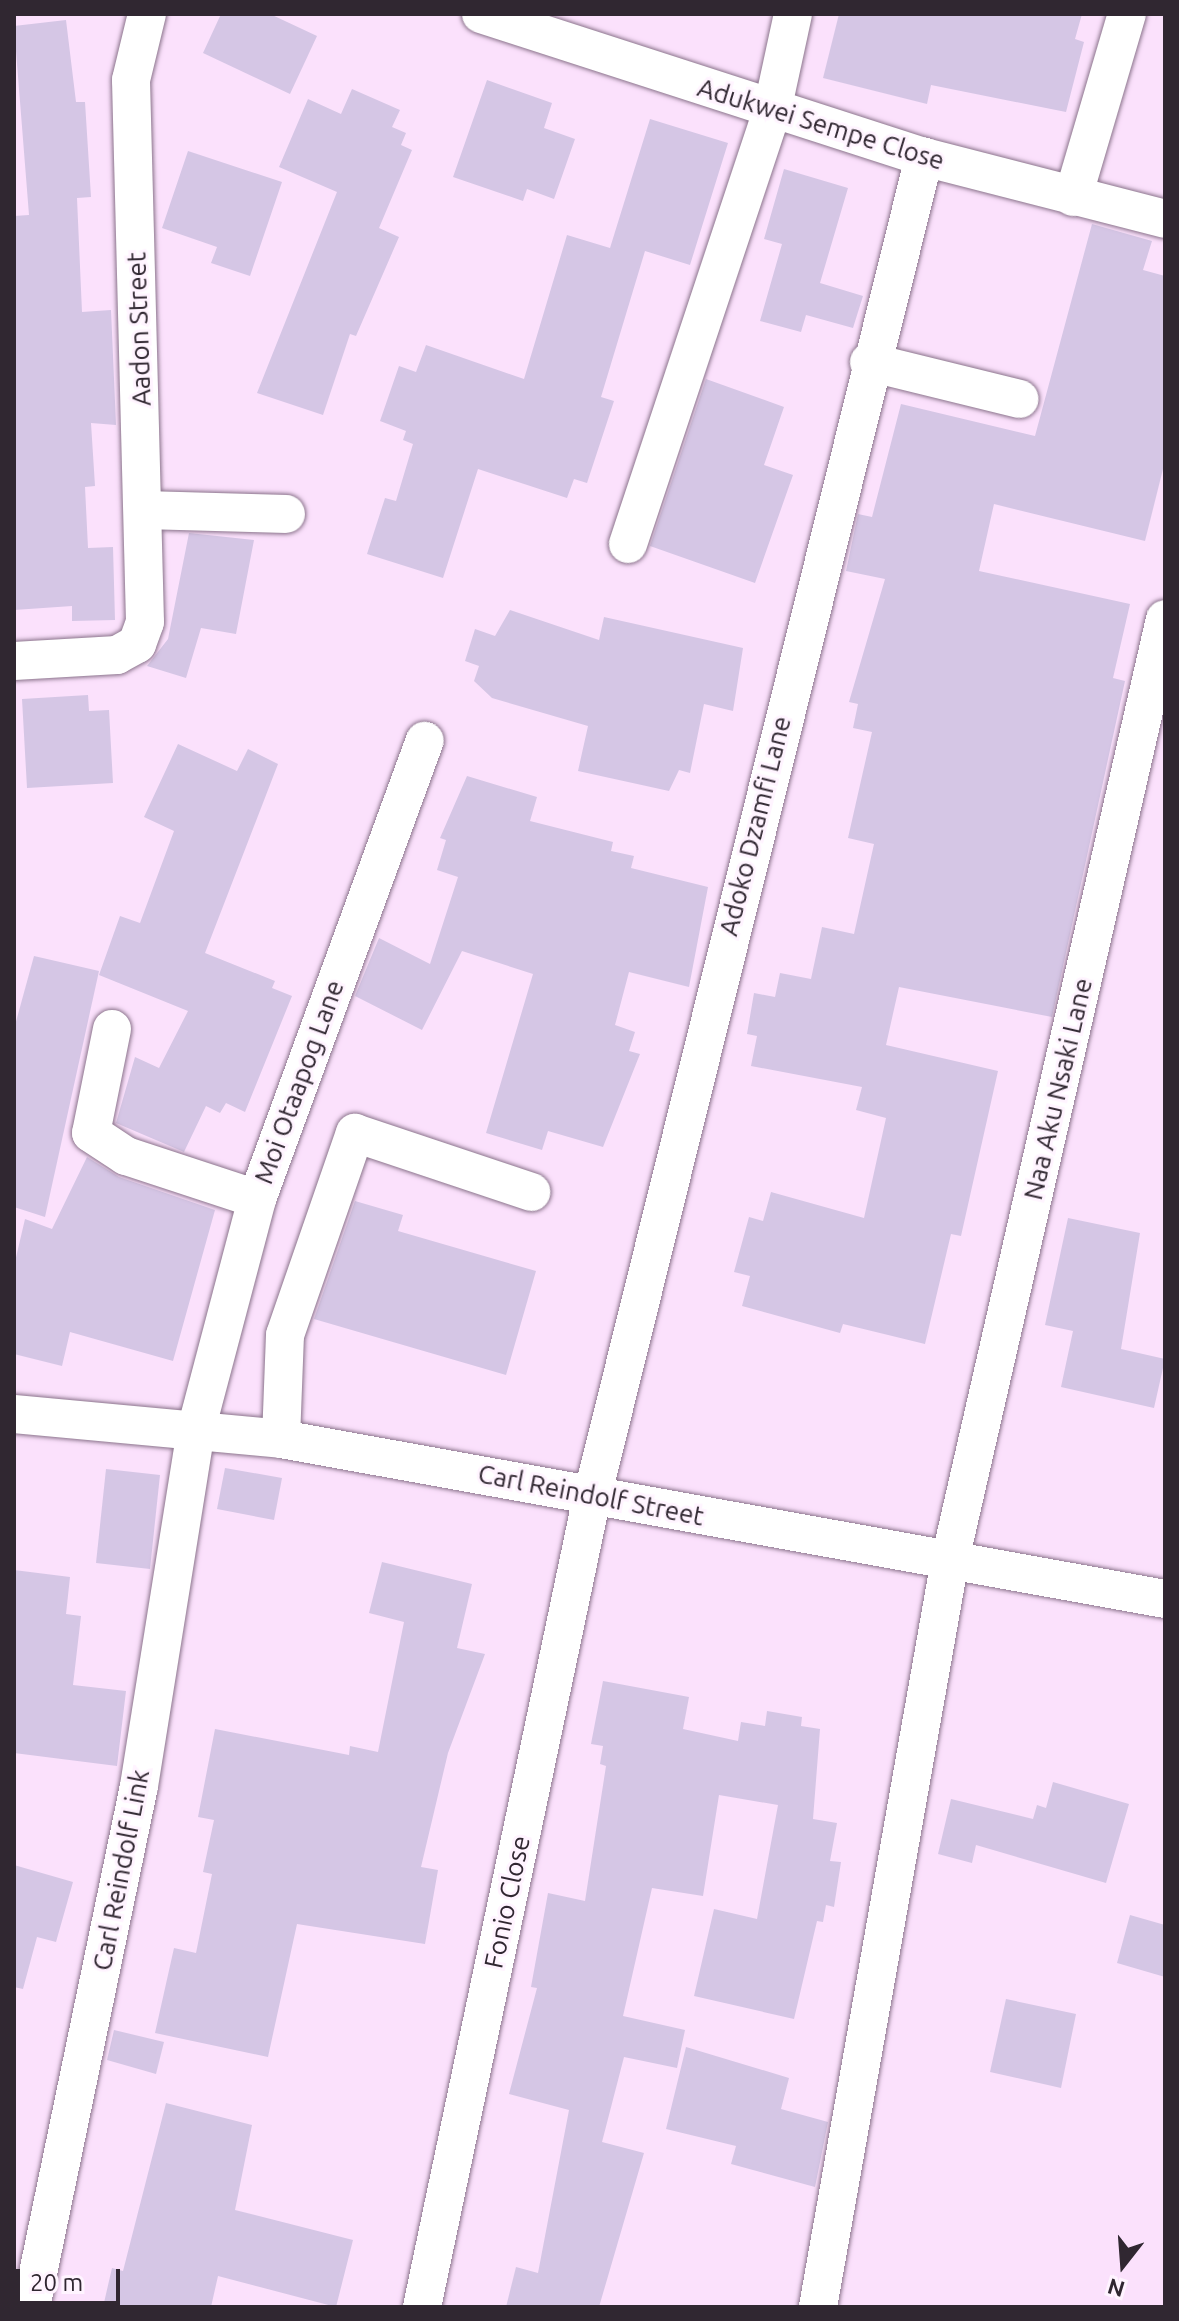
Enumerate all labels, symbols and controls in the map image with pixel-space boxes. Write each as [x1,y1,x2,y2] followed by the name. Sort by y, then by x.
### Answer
[694,72,948,176] street label: Adukwei Sempe Close
[121,251,157,407] street label: Aadon Street
[713,713,797,939] street label: Adoko Dzamfi Lane
[1017,975,1099,1203] street label: Naa Aku Nsaki Lane
[248,976,350,1188] street label: Moi Otaapog Lane
[475,1458,707,1532] street label: Carl Reindolf Street
[86,1767,156,1973] street label: Carl Reindolf Link
[478,1833,536,1971] street label: Fonio Close
[1083,2225,1163,2305] north arrow
[20,2253,124,2303] scale bar
[30,2269,83,2296] text: 20 m
[1104,2274,1127,2303] text: N

